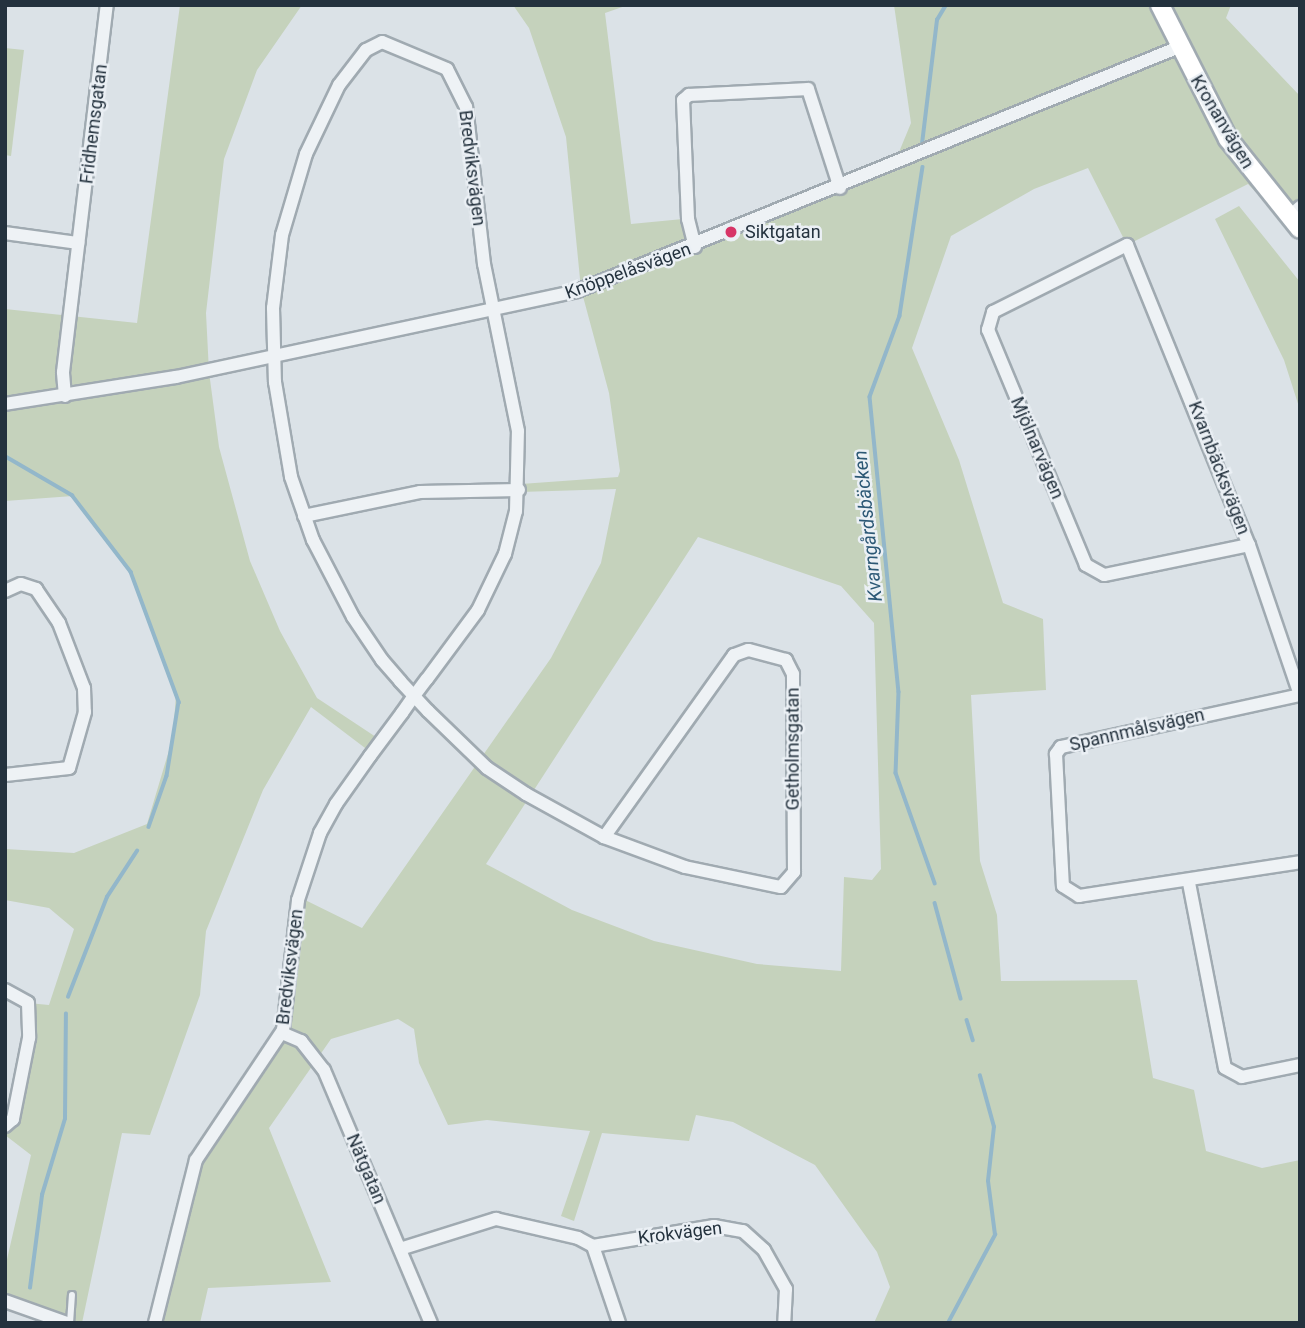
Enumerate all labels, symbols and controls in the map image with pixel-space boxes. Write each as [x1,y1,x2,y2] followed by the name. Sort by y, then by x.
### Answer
[76,63,112,185] street label: Fridhemsgatan
[1186,71,1258,173] street label: Kronanvägen
[454,109,490,227] street label: Bredviksvägen
[745,221,821,243] place label: Siktgatan
[723,224,739,240] marker: Siktgatan
[562,238,694,304] street label: Knöppelåsvägen
[1006,394,1068,502] street label: Mjölnarvägen
[1184,398,1254,538] street label: Kvarnbäcksvägen
[849,449,887,603] water label: Kvarngårdsbäcken
[782,688,804,810] street label: Getholmsgatan
[1067,704,1207,756] street label: Spannmålsvägen
[272,908,308,1026] street label: Bredviksvägen
[342,1131,390,1207] street label: Nätgatan
[637,1217,723,1249] street label: Krokvägen

